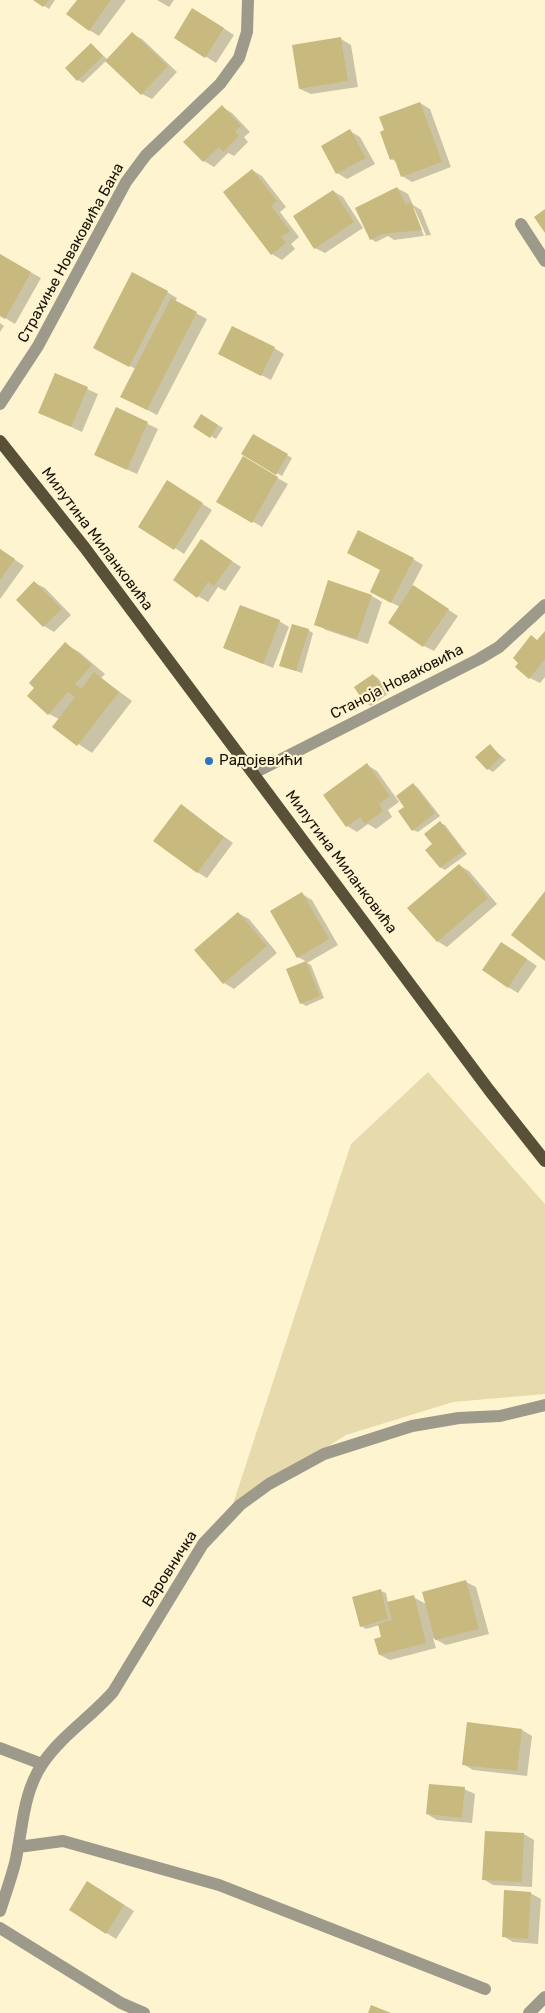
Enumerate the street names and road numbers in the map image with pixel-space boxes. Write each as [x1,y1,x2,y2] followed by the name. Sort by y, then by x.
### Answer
[14,160,128,346] street label: Страхиње Новаковића Бана
[37,464,157,614] street label: Милутина Миланковића
[327,641,467,723] street label: Станоја Новаковића
[281,787,401,937] street label: Милутина Миланковића
[139,1528,201,1610] street label: Варовничка

